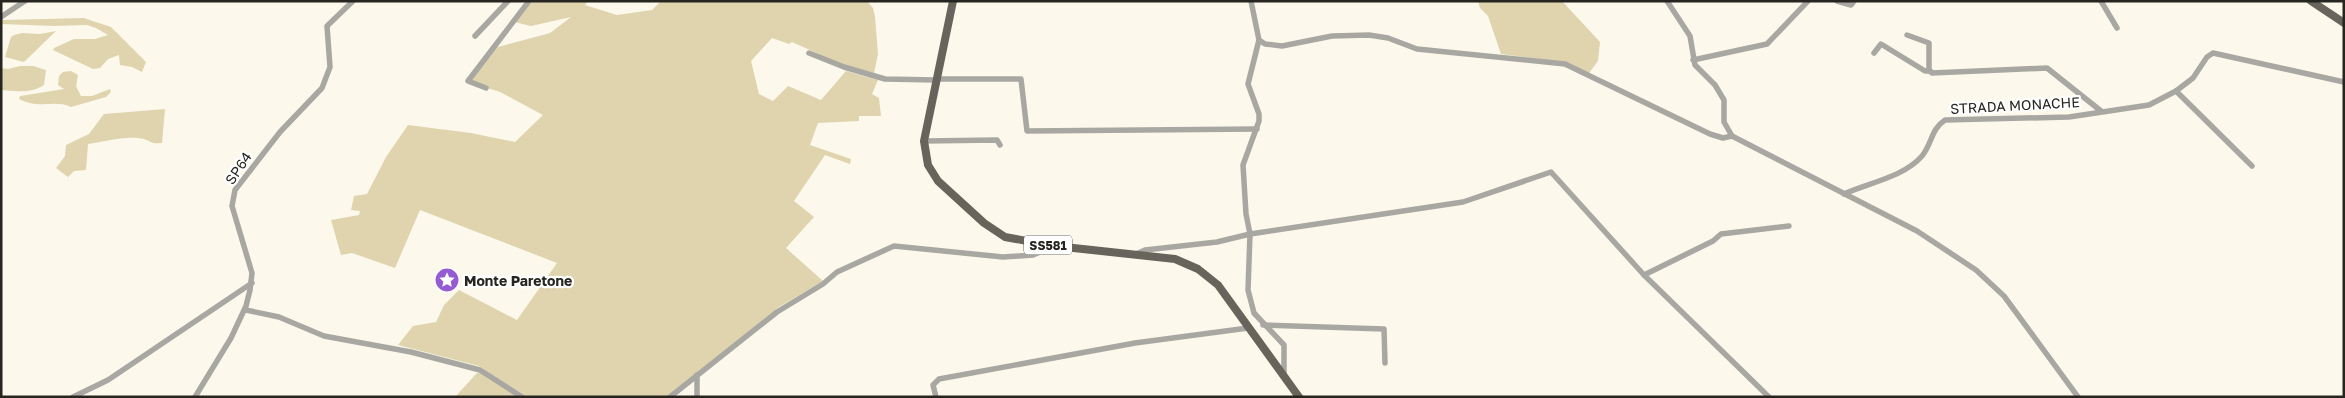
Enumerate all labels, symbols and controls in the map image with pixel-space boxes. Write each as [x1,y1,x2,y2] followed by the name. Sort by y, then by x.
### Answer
[1950,93,2080,117] street label: STRADA MONACHE
[221,149,255,187] street label: SP64
[1024,236,1072,254] road number: SS581
[434,267,460,293] place icon: Monte Paretone
[464,272,572,289] place label: Monte Paretone

